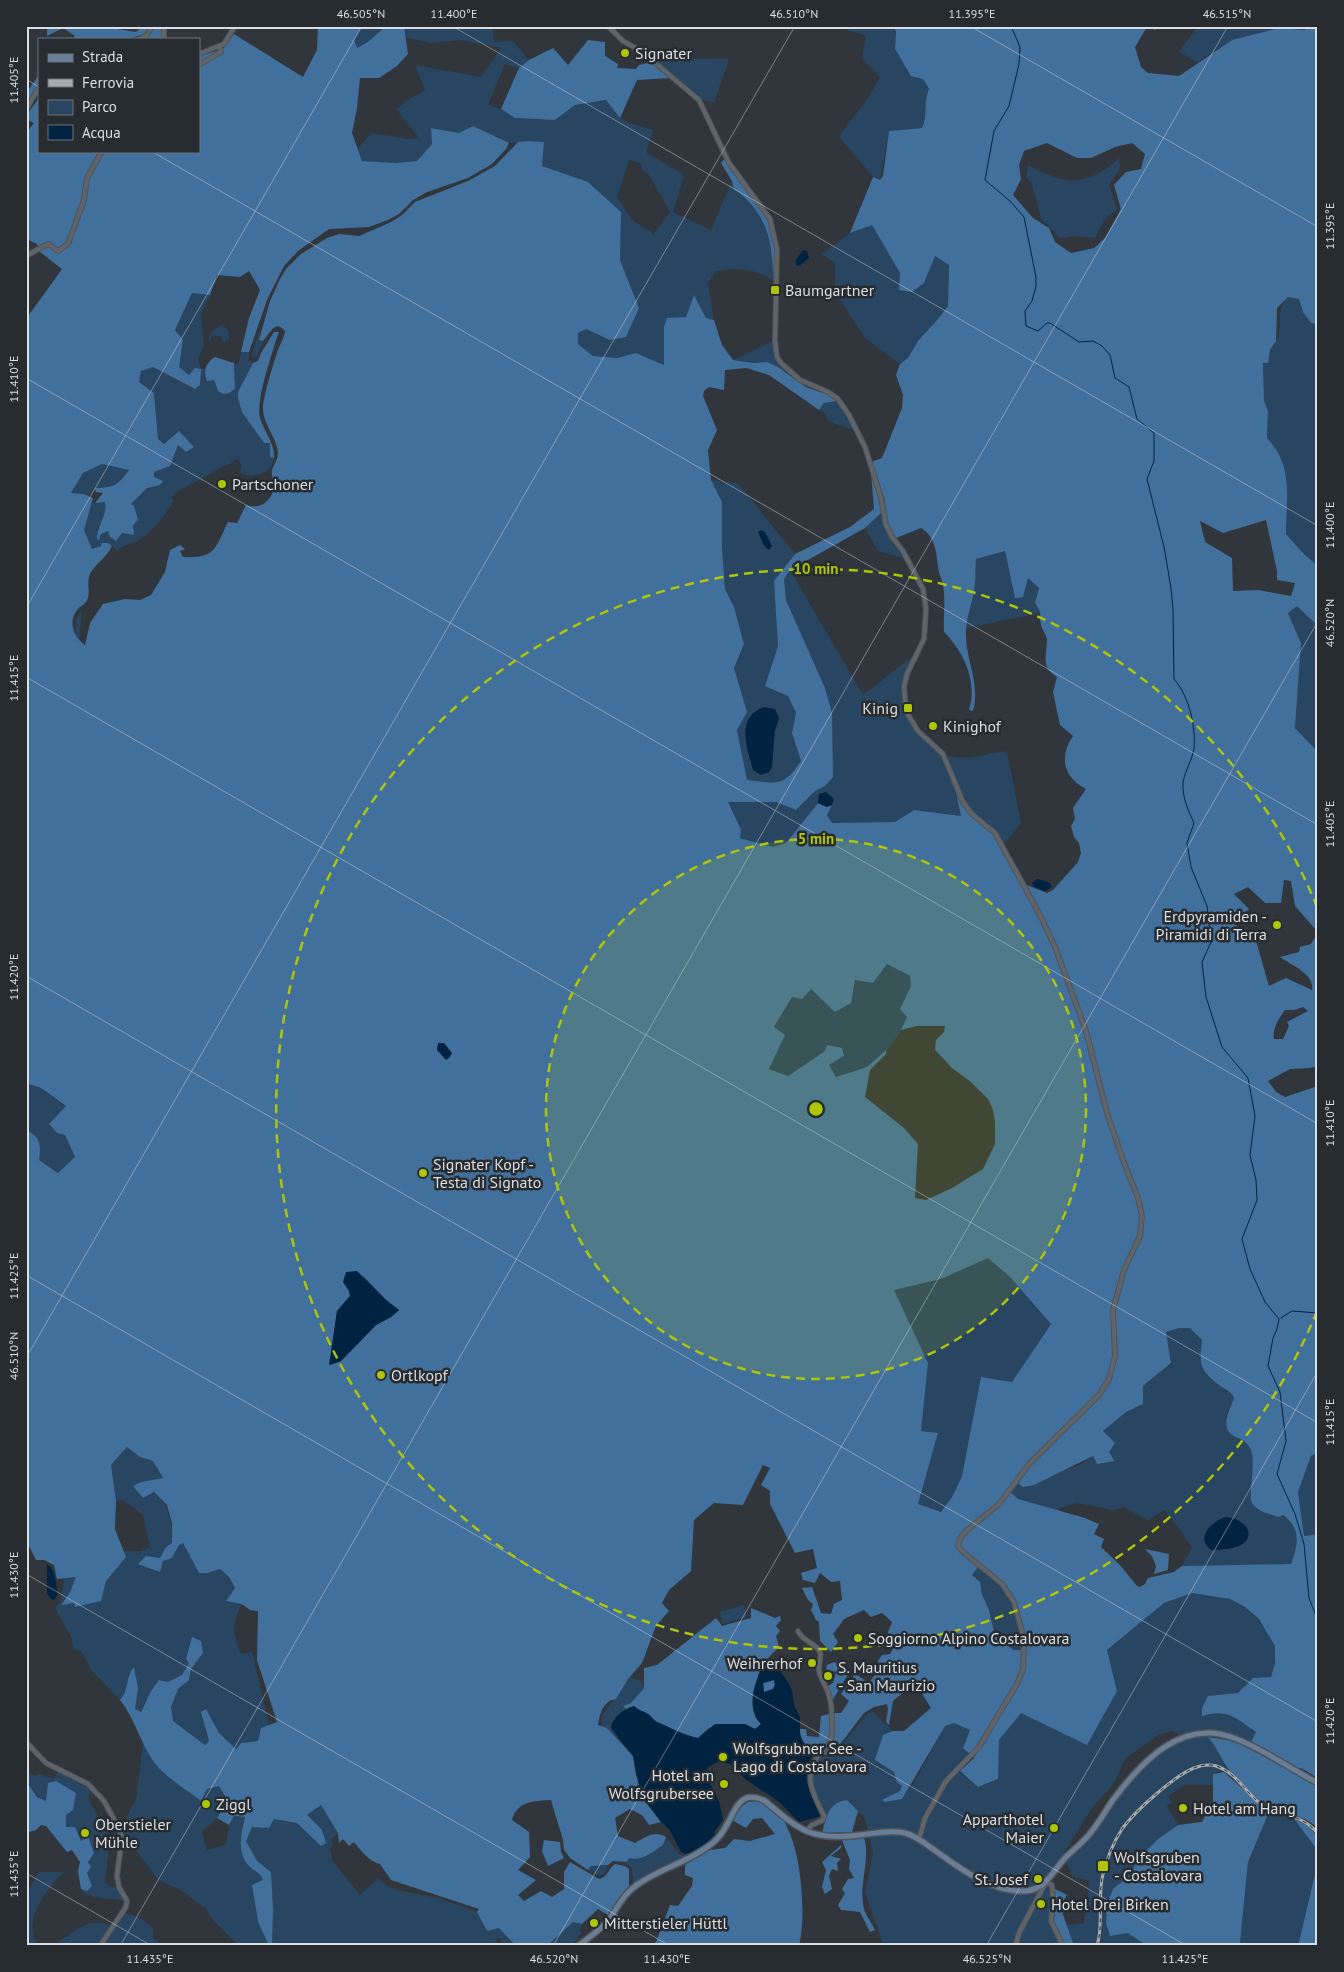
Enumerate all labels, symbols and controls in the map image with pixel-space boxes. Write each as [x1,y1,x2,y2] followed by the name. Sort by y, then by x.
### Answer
[337,6,385,21] text: 46.505°N
[431,6,477,21] text: 11.400°E
[770,6,818,21] text: 46.510°N
[949,6,995,21] text: 11.395°E
[1203,6,1251,21] text: 46.515°N
[38,38,200,152] legend
[635,43,692,63] place label: Signater
[82,47,123,66] text: Strada
[619,47,631,59] marker: Signater
[6,57,21,103] text: 11.405°E
[82,73,134,92] text: Ferrovia
[82,97,117,116] text: Parco
[82,123,121,142] text: Acqua
[1322,203,1337,249] text: 11.395°E
[785,280,875,300] place label: Baumgartner
[769,284,781,296] marker: Baumgartner
[6,356,21,402] text: 11.410°E
[232,474,314,494] place label: Partschoner
[216,478,228,490] marker: Partschoner
[1322,502,1337,548] text: 11.400°E
[793,559,839,578] text: 10 min
[1322,599,1337,647] text: 46.520°N
[6,655,21,701] text: 11.415°E
[862,698,898,718] place label: Kinig
[902,702,914,714] marker: Kinig
[943,716,1002,736] place label: Kinighof
[927,720,939,732] marker: Kinighof
[1322,801,1337,847] text: 11.405°E
[798,829,834,848] text: 5 min
[1155,906,1267,944] place label: Erdpyramiden - Piramidi di Terra
[1271,919,1283,931] marker: Erdpyramiden - Piramidi di Terra
[6,954,21,1000] text: 11.420°E
[807,1100,825,1118] centre of rings
[1322,1100,1337,1146] text: 11.410°E
[433,1154,541,1192] place label: Signater Kopf - Testa di Signato
[417,1167,429,1179] marker: Signater Kopf - Testa di Signato
[6,1253,21,1299] text: 11.425°E
[6,1332,21,1380] text: 46.510°N
[391,1365,448,1385] place label: Ortlkopf
[375,1369,387,1381] marker: Ortlkopf
[1322,1399,1337,1445] text: 11.415°E
[6,1552,21,1598] text: 11.430°E
[868,1628,1070,1648] place label: Soggiorno Alpino Costalovara
[852,1632,864,1644] marker: Soggiorno Alpino Costalovara
[727,1653,803,1673] place label: Weihrerhof
[806,1657,818,1669] marker: Weihrerhof
[838,1657,935,1695] place label: S. Mauritius - San Maurizio
[822,1670,834,1682] marker: S. Mauritius - San Maurizio
[1322,1698,1337,1744] text: 11.420°E
[733,1738,867,1776] place label: Wolfsgrubner See - Lago di Costalovara
[717,1751,729,1763] marker: Wolfsgrubner See - Lago di Costalovara
[609,1765,714,1803] place label: Hotel am Wolfsgrubersee
[718,1778,730,1790] marker: Hotel am Wolfsgrubersee
[216,1794,251,1814] place label: Ziggl
[200,1798,212,1810] marker: Ziggl
[1193,1798,1296,1818] place label: Hotel am Hang
[1177,1802,1189,1814] marker: Hotel am Hang
[963,1809,1045,1847] place label: Apparthotel Maier
[95,1814,172,1852] place label: Oberstieler Mühle
[1048,1822,1060,1834] marker: Apparthotel Maier
[79,1827,91,1839] marker: Oberstieler Mühle
[1114,1847,1202,1885] place label: Wolfsgruben - Costalovara
[6,1851,21,1897] text: 11.435°E
[1096,1859,1110,1873] marker: Wolfsgruben - Costalovara
[974,1869,1029,1889] place label: St. Josef
[1032,1873,1044,1885] marker: St. Josef
[1051,1894,1169,1914] place label: Hotel Drei Birken
[1035,1898,1047,1910] marker: Hotel Drei Birken
[604,1913,727,1933] place label: Mitterstieler Hüttl
[588,1917,600,1929] marker: Mitterstieler Hüttl
[127,1951,173,1966] text: 11.435°E
[530,1951,578,1966] text: 46.520°N
[644,1951,690,1966] text: 11.430°E
[963,1951,1011,1966] text: 46.525°N
[1162,1951,1208,1966] text: 11.425°E

